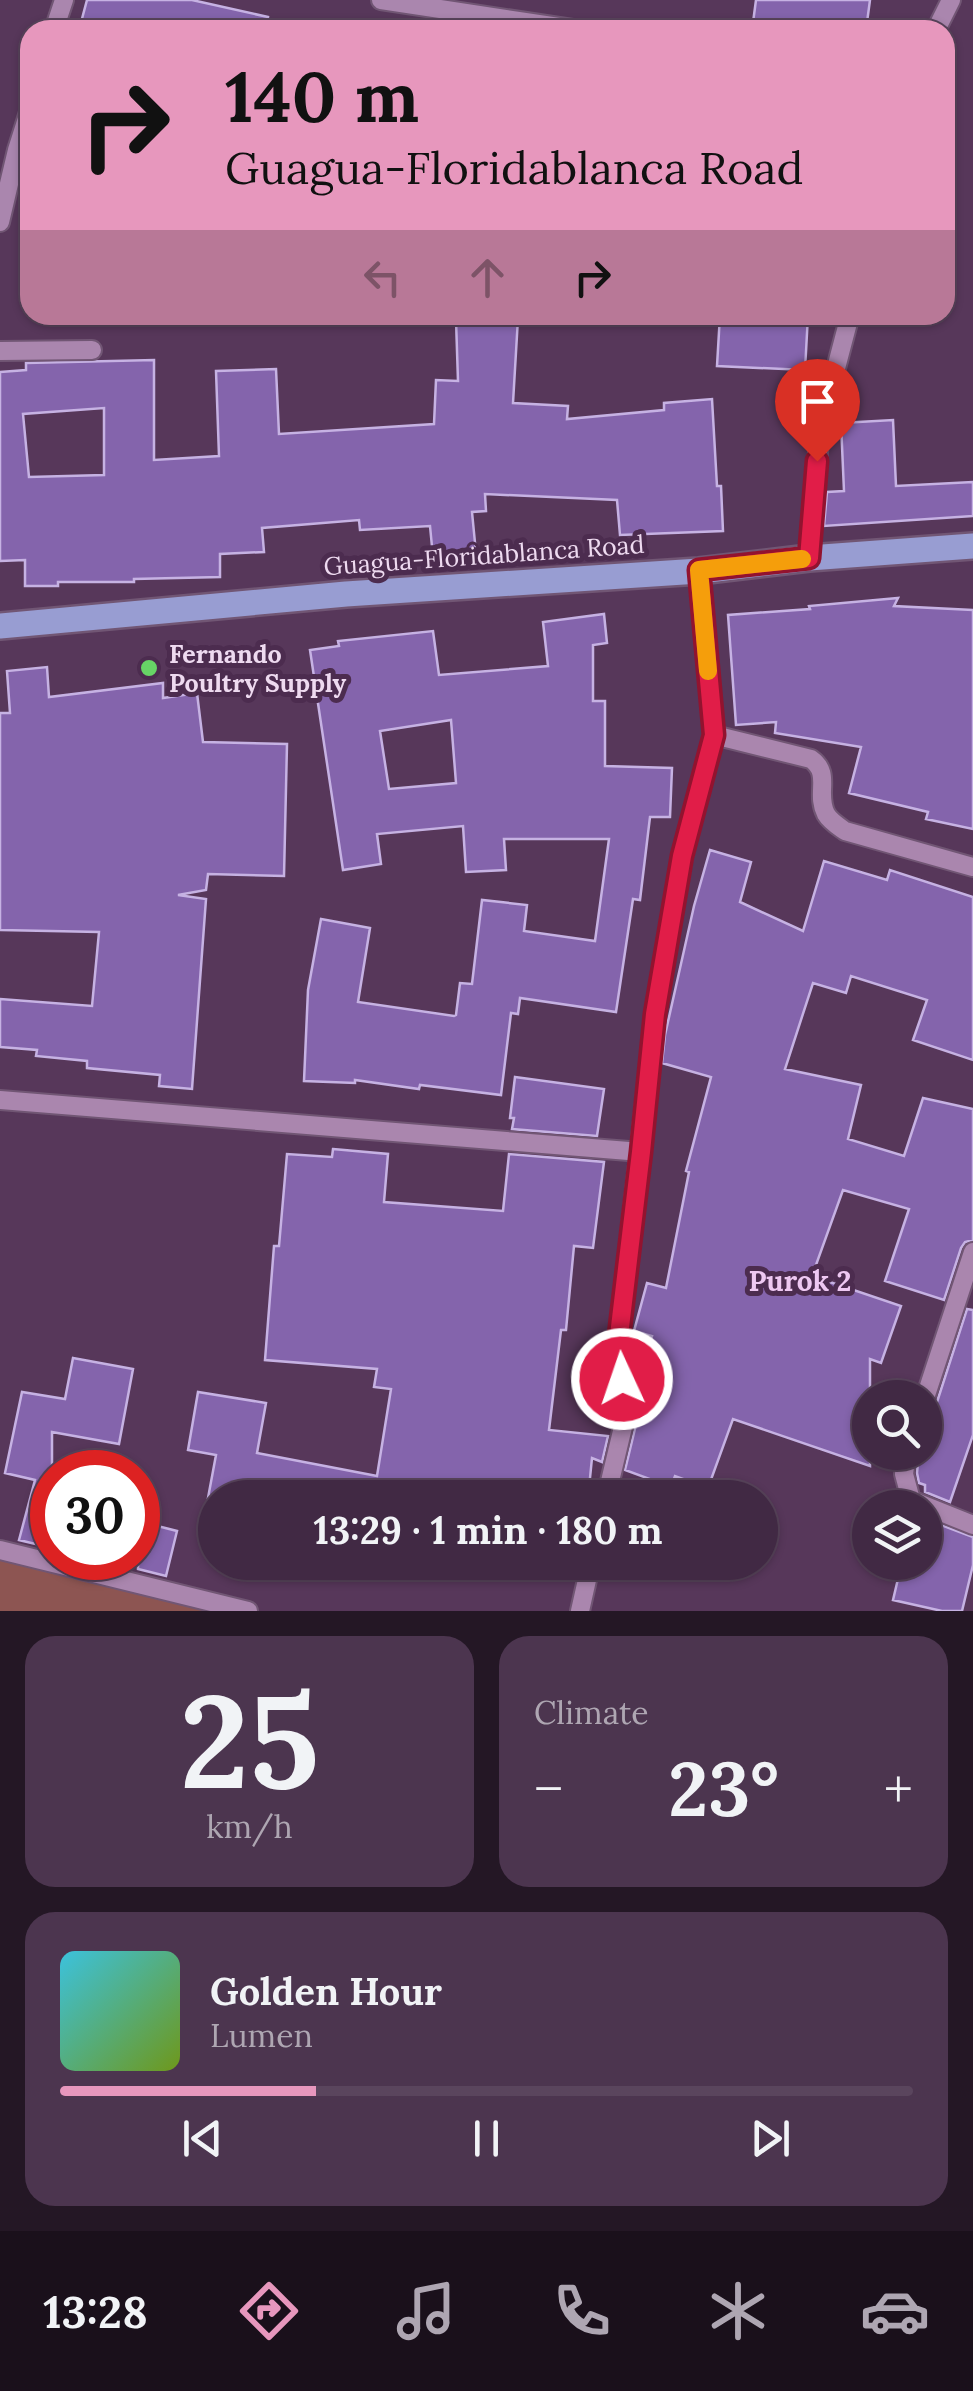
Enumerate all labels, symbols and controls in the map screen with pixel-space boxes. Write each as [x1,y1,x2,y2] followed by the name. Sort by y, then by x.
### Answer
[225,52,419,141] text: 140 m
[60,60,190,190] icon: right
[225,139,803,196] text: Guagua-Floridablanca Road
[355,250,410,305] icon: left
[460,250,515,305] icon: ahead
[565,250,620,305] icon: right
[775,359,860,462] pin
[790,374,845,429] icon: arrive
[323,528,645,582] street label: Guagua-Floridablanca Road
[169,638,347,699] place label: Fernando Poultry Supply
[138,657,160,679] marker: Fernando Poultry Supply
[748,1263,852,1299] district label: Purok 2
[570,1327,674,1431] position arrow
[852,1380,942,1580] map controls
[852,1380,942,1470] button: search
[30,1450,160,1580] speed limit sign: 30
[852,1490,942,1580] button: layers
[314,1506,662,1554] text: 13:29 · 1 min · 180 m
[180,1657,319,1824] text: 25
[534,1692,649,1733] text: Climate
[668,1741,779,1837] text: 23°
[534,1754,563,1824] text: −
[884,1754,913,1824] text: +
[206,1806,293,1847] text: km/h
[210,1967,442,2015] text: Golden Hour
[210,2015,313,2056] text: Lumen
[175,2111,230,2166] icon: previous
[459,2111,514,2166] icon: pause
[743,2111,798,2166] icon: next
[234,2276,304,2346] icon: directions
[391,2276,461,2346] icon: music
[547,2276,617,2346] icon: phone
[703,2276,773,2346] icon: climate
[860,2276,930,2346] icon: car
[43,2283,148,2340] text: 13:28

